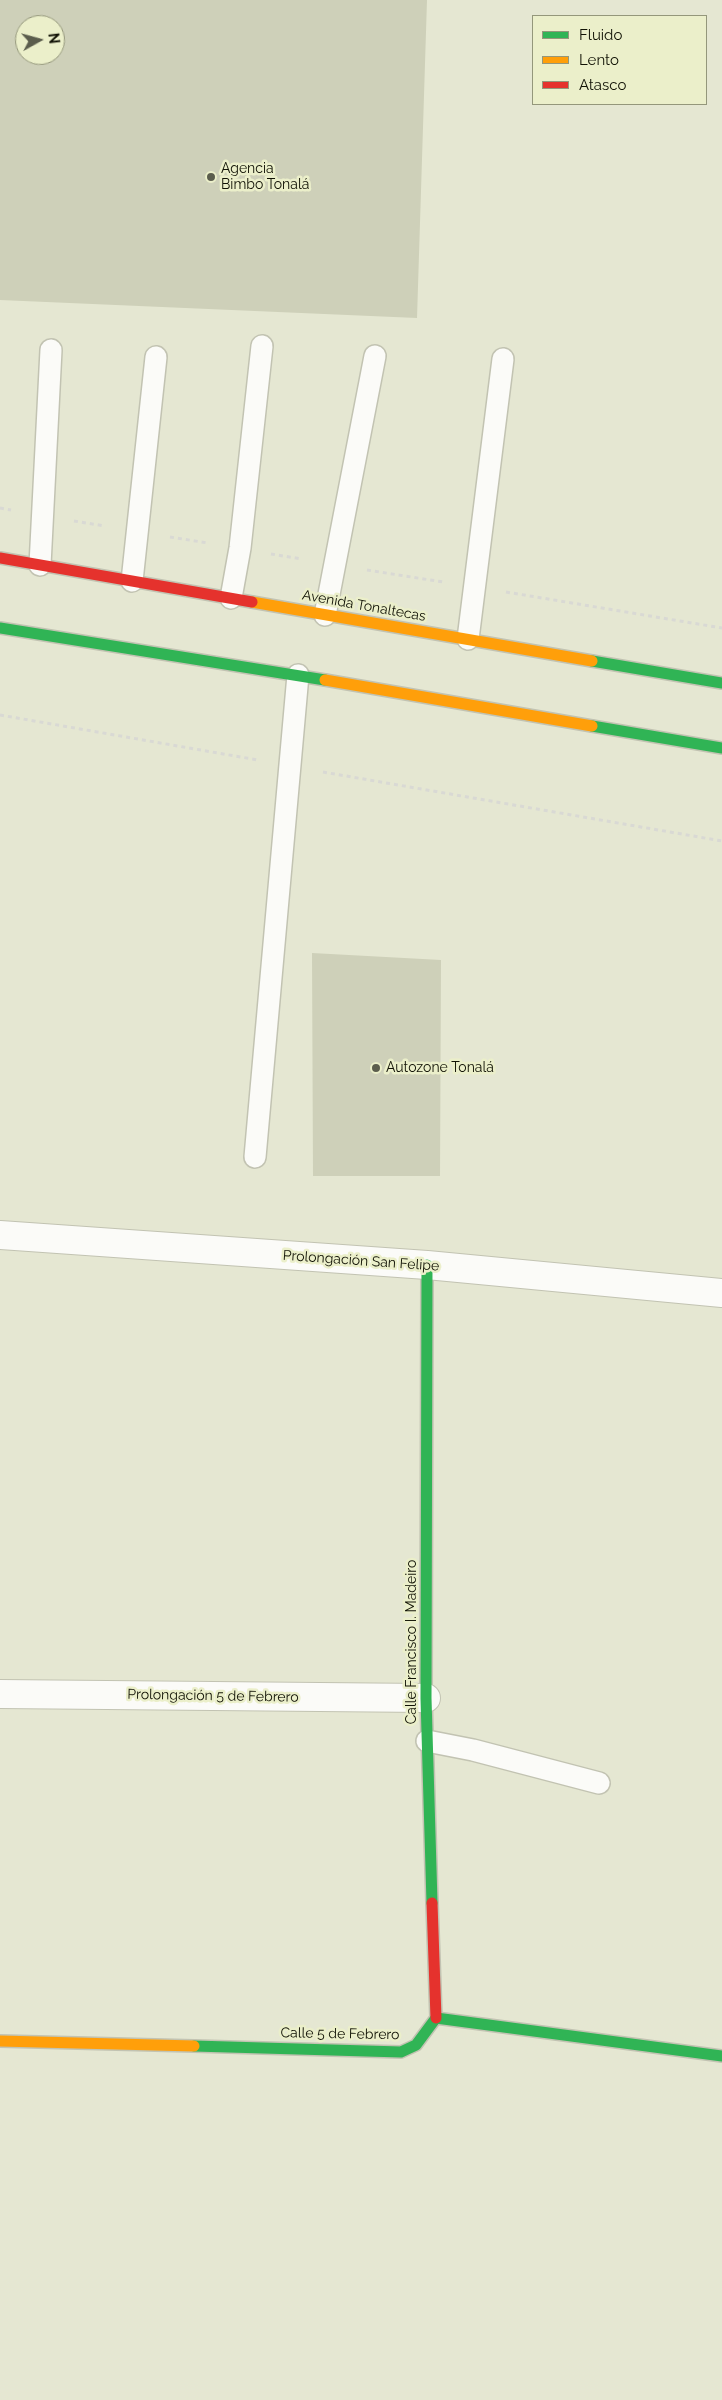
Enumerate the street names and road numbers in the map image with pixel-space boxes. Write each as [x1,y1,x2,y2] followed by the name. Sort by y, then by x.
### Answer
[301,587,427,625] street label: Avenida Tonaltecas
[282,1247,440,1275] street label: Prolongación San Felipe
[404,1560,420,1724] street label: Calle Francisco I. Madeiro
[127,1686,299,1706] street label: Prolongación 5 de Febrero
[280,2025,400,2043] street label: Calle 5 de Febrero

